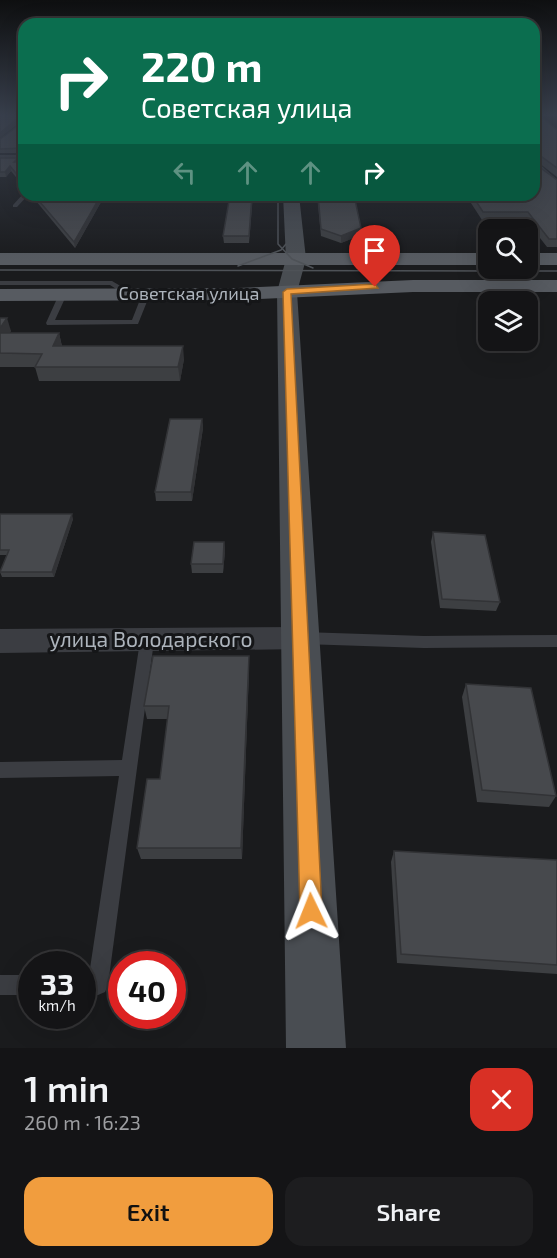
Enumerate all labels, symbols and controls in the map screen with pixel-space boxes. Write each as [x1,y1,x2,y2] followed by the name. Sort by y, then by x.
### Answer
[141,40,262,90] text: 220 m
[42,42,120,120] icon: right
[141,91,352,123] text: Советская улица
[168,156,201,189] icon: left
[231,156,264,189] icon: ahead
[294,156,327,189] icon: ahead
[357,156,390,189] icon: right
[478,219,538,351] map controls
[478,219,538,279] button: search
[349,225,400,287] pin
[358,234,391,267] icon: arrive
[119,282,259,304] street label: Советская улица
[478,291,538,351] button: layers
[50,626,252,652] street label: улица Володарского
[279,879,343,943] position arrow
[108,951,186,1029] speed limit sign: 40
[40,965,74,1001] text: 33
[38,996,76,1014] text: km/h
[24,1066,109,1109] text: 1 min
[470,1068,533,1131] button: close
[24,1110,141,1134] text: 260 m · 16:23
[24,1177,273,1246] button: Exit
[285,1177,533,1246] button: Share

